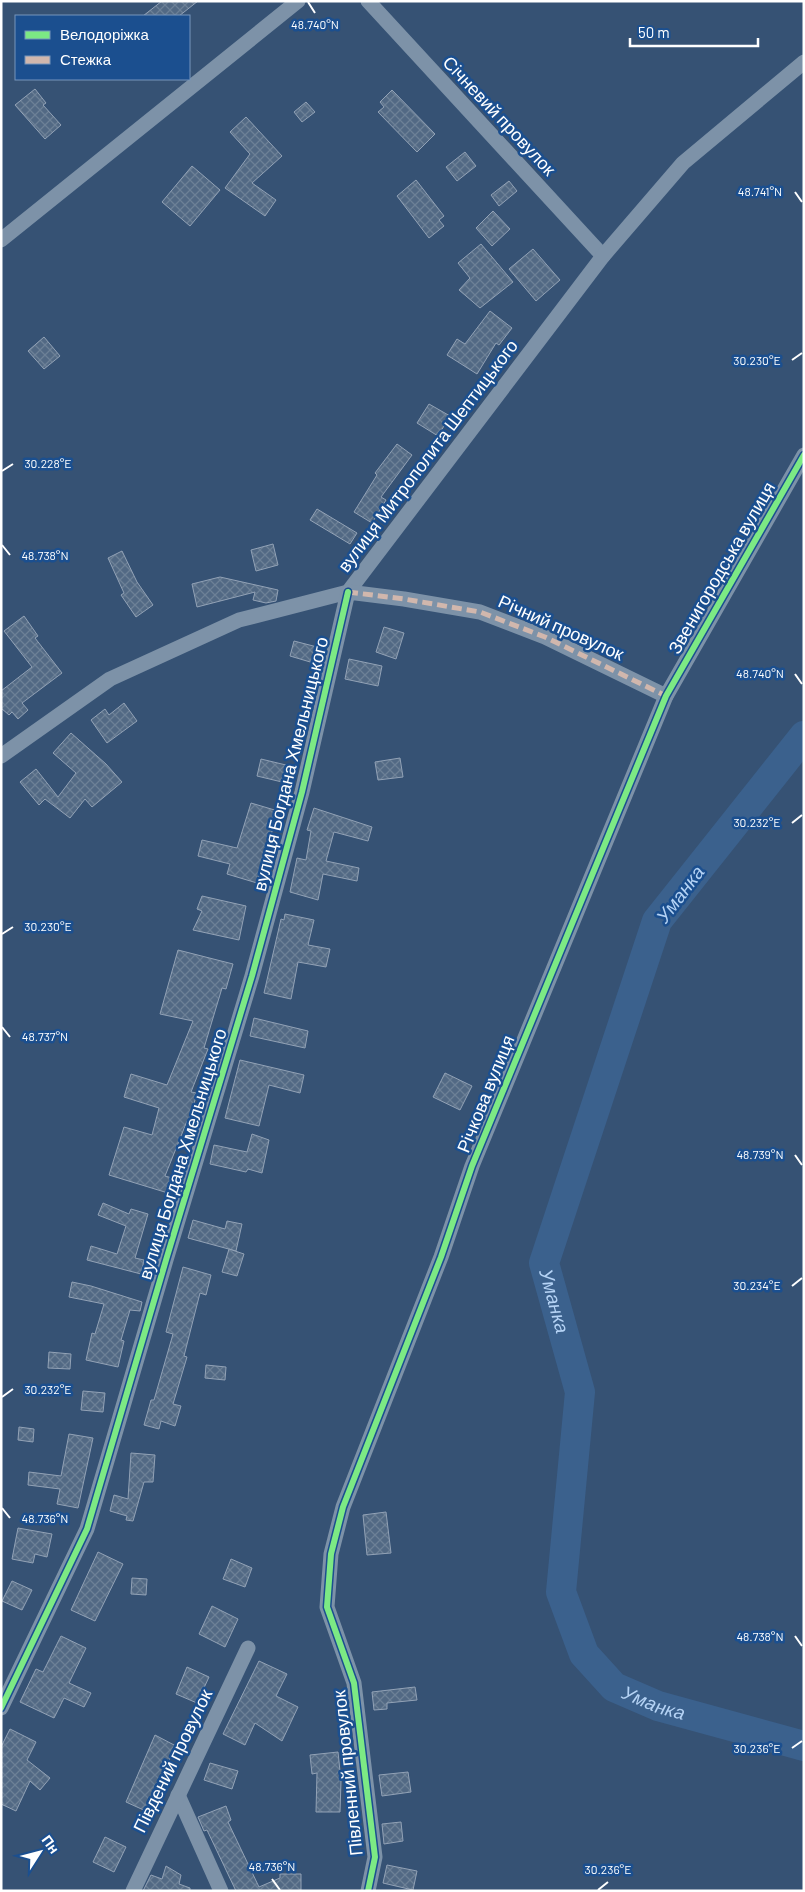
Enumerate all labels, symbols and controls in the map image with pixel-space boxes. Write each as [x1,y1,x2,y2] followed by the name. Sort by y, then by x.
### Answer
[15,15,190,80] legend
[630,15,758,47] scale bar
[291,17,339,31] text: 48.740°N
[638,23,670,41] text: 50 m
[60,25,149,43] text: Велодоріжка
[60,50,112,68] text: Стежка
[439,51,561,180] street label: Січневий провулок
[738,184,782,198] text: 48.741°N
[333,335,522,576] street label: вулиця Митрополита Шептицького
[733,353,781,367] text: 30.230°E
[24,456,72,470] text: 30.228°E
[663,477,779,658] street label: Звенигородська вулиця
[22,548,69,562] text: 48.738°N
[495,590,628,665] street label: Річний провулок
[248,634,332,893] street label: вулиця Богдана Хмельницького
[736,666,784,680] text: 48.740°N
[733,815,781,829] text: 30.232°E
[650,861,709,928] water label: Уманка
[24,919,72,933] text: 30.230°E
[133,1026,231,1282] street label: вулиця Богдана Хмельницького
[22,1029,68,1043] text: 48.737°N
[451,1032,519,1156] street label: Річкова вулиця
[737,1147,784,1161] text: 48.739°N
[535,1265,575,1336] water label: Уманка
[733,1278,781,1292] text: 30.234°E
[24,1382,72,1396] text: 30.232°E
[22,1511,68,1525] text: 48.736°N
[737,1629,784,1643] text: 48.738°N
[618,1680,688,1724] water label: Уманка
[128,1685,216,1836] street label: Південий провулок
[327,1689,367,1857] street label: Півленний провулок
[734,1741,780,1755] text: 30.236°E
[15,1827,65,1877] north arrow
[39,1832,63,1857] text: Пн
[249,1859,295,1873] text: 48.736°N
[585,1862,631,1876] text: 30.236°E

